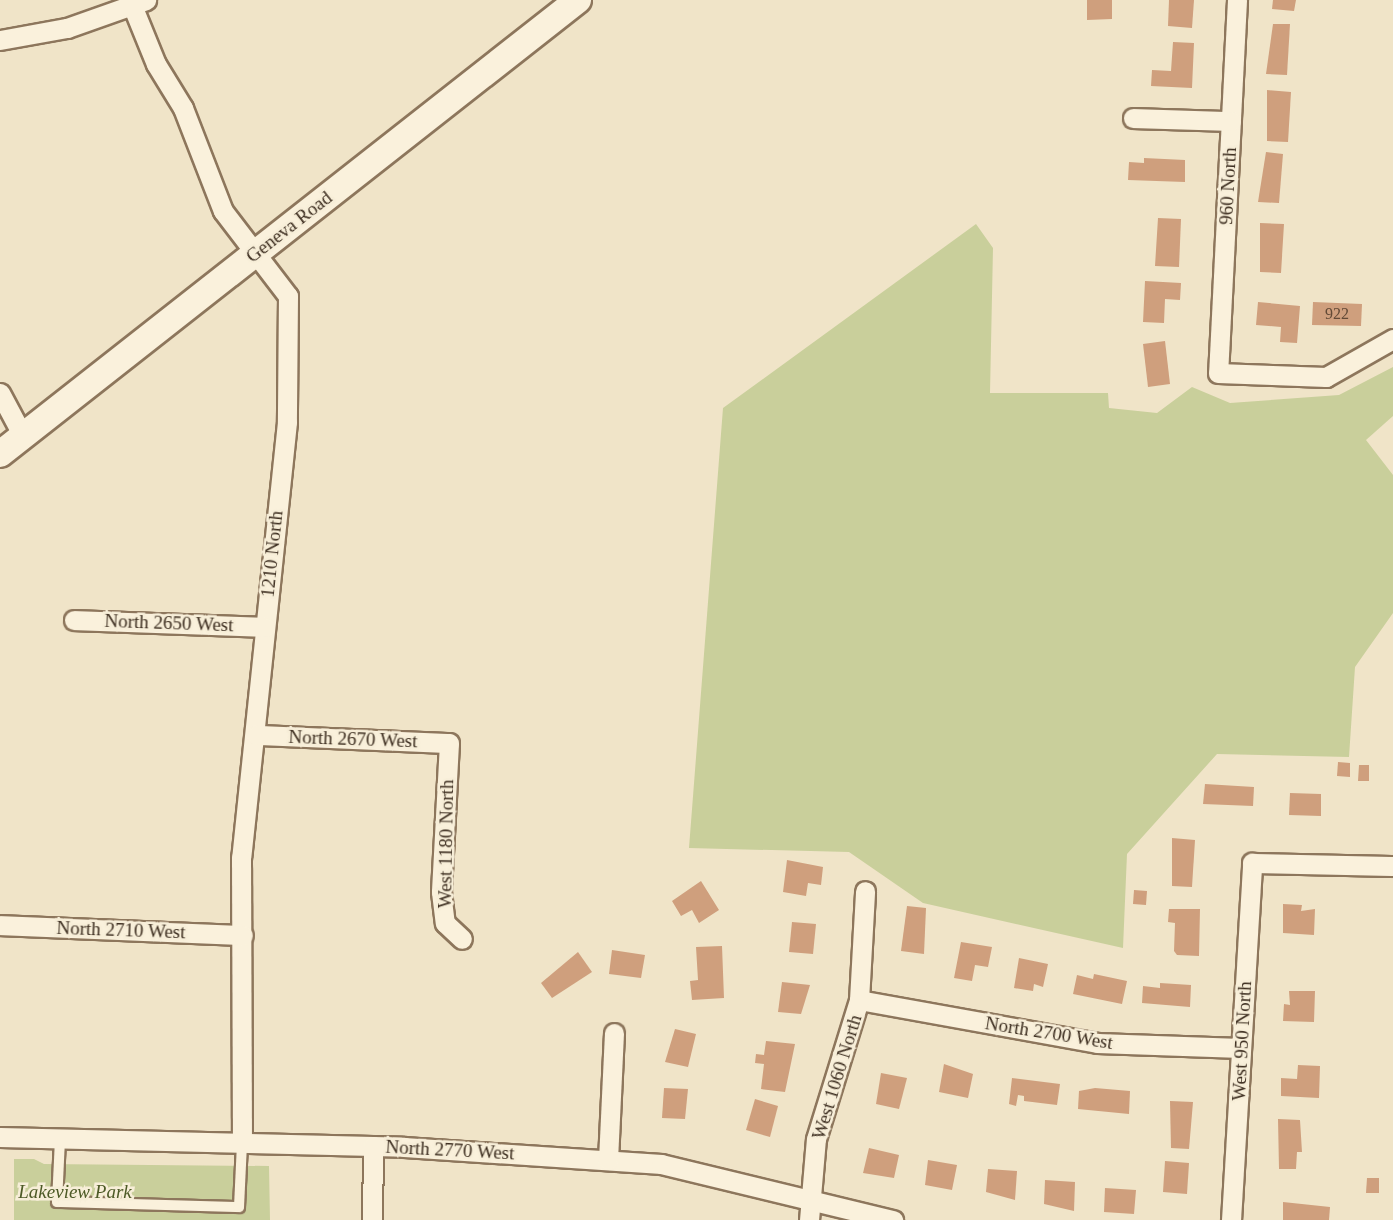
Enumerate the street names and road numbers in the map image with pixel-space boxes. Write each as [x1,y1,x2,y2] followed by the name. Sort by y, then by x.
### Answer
[1215,147,1241,225] street label: 960 North
[241,186,337,268] street label: Geneva Road
[256,510,288,598] street label: 1210 North
[104,609,234,637] street label: North 2650 West
[288,725,418,753] street label: North 2670 West
[433,779,459,909] street label: West 1180 North
[56,916,186,944] street label: North 2710 West
[1227,981,1257,1101] street label: West 950 North
[807,1012,867,1142] street label: West 1060 North
[983,1012,1115,1054] street label: North 2700 West
[385,1135,515,1165] street label: North 2770 West

